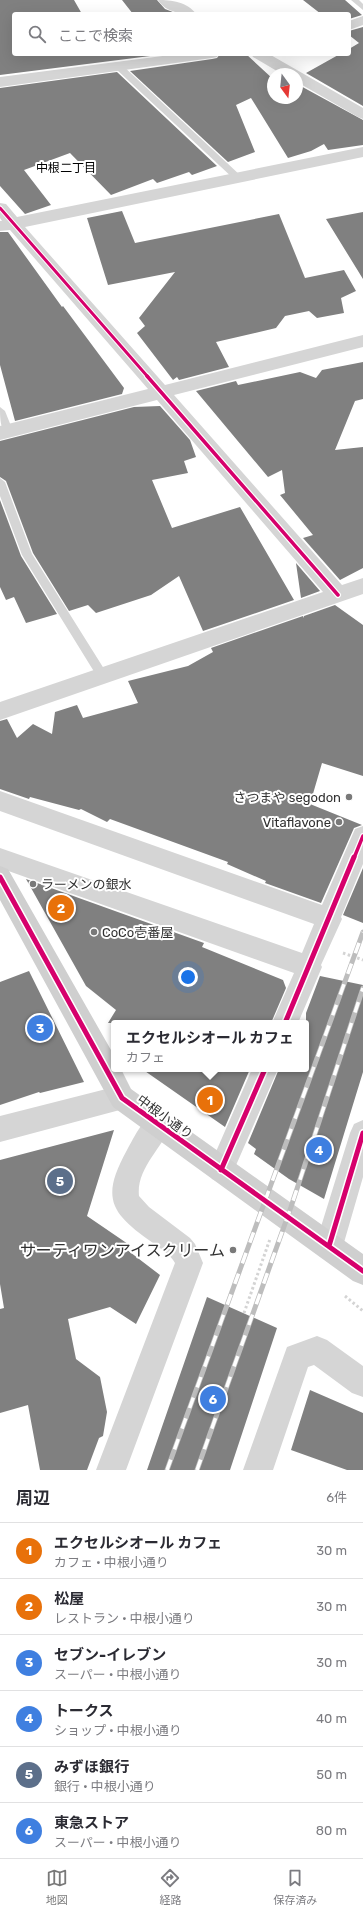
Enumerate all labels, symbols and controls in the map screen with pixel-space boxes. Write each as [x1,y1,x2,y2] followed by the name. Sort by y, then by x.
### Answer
[12,12,351,56] search box
[26,23,48,45] icon: search
[58,27,133,45] text: ここで検索
[267,68,303,104] north arrow
[36,161,96,175] district label: 中根二丁目
[234,790,341,806] place label: さつまや segodon
[344,792,354,802] marker: さつまや segodon
[263,815,331,830] place label: Vitaflavone
[334,817,344,827] marker: Vitaflavone
[41,877,131,892] place label: ラーメンの銀水
[28,879,38,889] marker: ラーメンの銀水
[48,893,74,923] pin: 2
[102,925,173,940] place label: CoCo壱番屋
[89,927,99,937] marker: CoCo壱番屋
[178,967,198,987] your location
[27,1013,53,1043] pin: 3
[111,1020,309,1072] popup
[126,1029,294,1047] text: エクセルシオール カフェ
[126,1050,165,1065] text: カフェ
[197,1085,223,1115] pin: 1
[134,1092,196,1142] street label: 中根小通り
[306,1135,332,1165] pin: 4
[47,1166,73,1196] pin: 5
[20,1241,225,1260] place label: サーティワンアイスクリーム
[228,1245,238,1255] marker: サーティワンアイスクリーム
[200,1384,226,1414] pin: 6
[16,1488,50,1508] text: 周辺
[326,1490,347,1505] text: 6件
[54,1534,222,1552] text: エクセルシオール カフェ
[26,1543,32,1558] text: 1
[316,1543,347,1558] text: 30 m
[54,1555,169,1570] text: カフェ · 中根小通り
[54,1590,84,1608] text: 松屋
[25,1599,33,1614] text: 2
[316,1599,347,1614] text: 30 m
[54,1611,195,1626] text: レストラン · 中根小通り
[54,1646,166,1664] text: セブン-イレブン
[25,1655,33,1670] text: 3
[316,1655,347,1670] text: 30 m
[54,1667,182,1682] text: スーパー · 中根小通り
[54,1702,114,1720] text: トークス
[25,1711,33,1726] text: 4
[316,1711,347,1726] text: 40 m
[54,1723,182,1738] text: ショップ · 中根小通り
[54,1758,129,1776] text: みずほ銀行
[25,1767,33,1782] text: 5
[316,1767,347,1782] text: 50 m
[54,1779,156,1794] text: 銀行 · 中根小通り
[54,1814,129,1832] text: 東急ストア
[25,1823,33,1838] text: 6
[316,1823,347,1838] text: 80 m
[54,1835,182,1850] text: スーパー · 中根小通り
[46,1867,68,1907] tab: 地図
[159,1867,181,1907] tab: 経路
[273,1867,317,1907] tab: 保存済み

